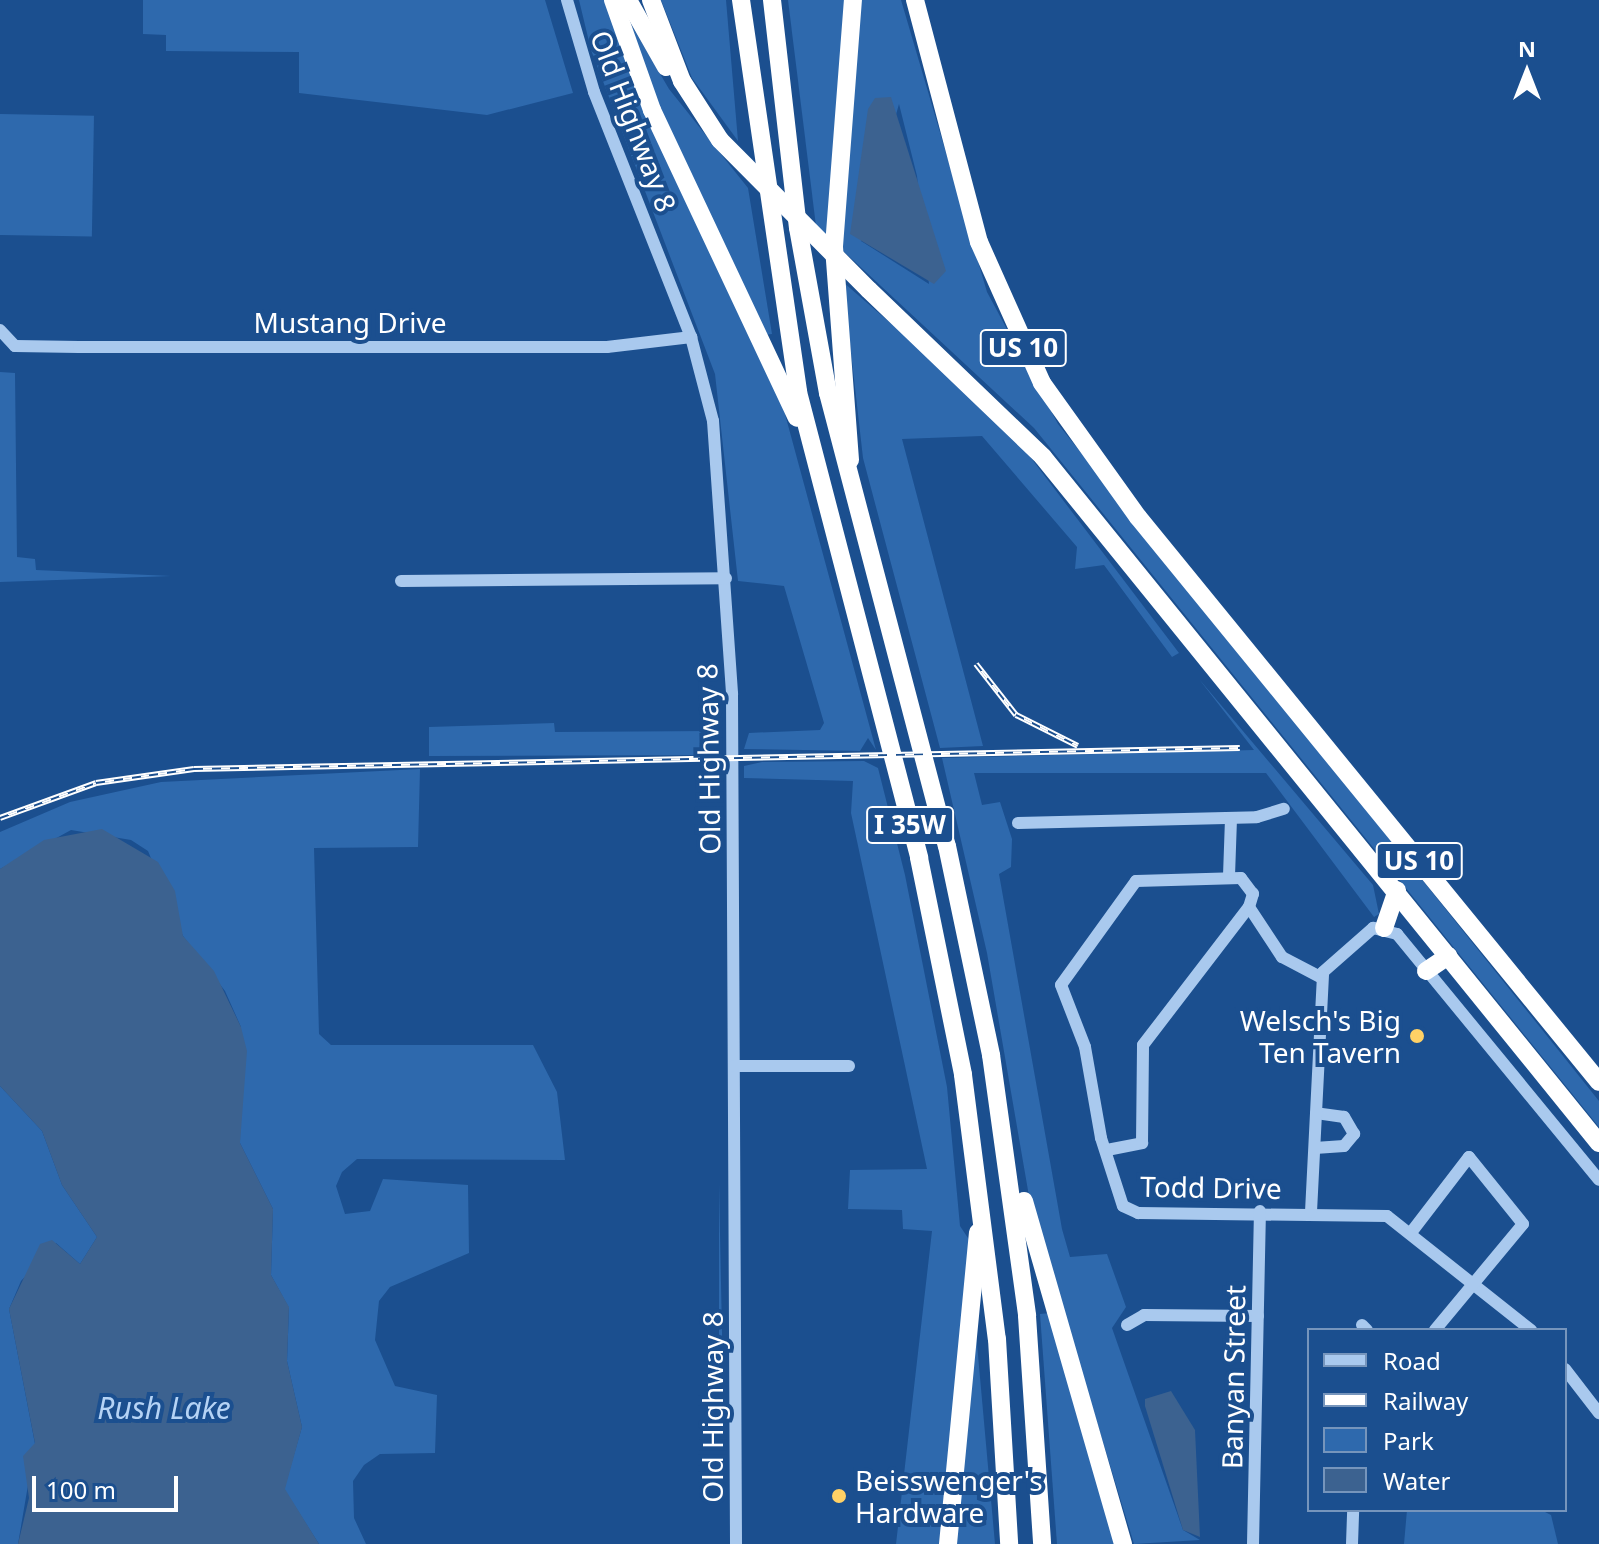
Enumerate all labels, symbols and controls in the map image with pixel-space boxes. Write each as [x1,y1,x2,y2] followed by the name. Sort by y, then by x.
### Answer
[584,26,684,216] street label: Old Highway 8
[1487,32,1567,112] north arrow
[1518,33,1536,63] text: N
[254,305,446,339] street label: Mustang Drive
[979,326,1067,370] road number: US 10
[690,663,726,855] street label: Old Highway 8
[866,803,954,847] road number: I 35W
[1375,839,1463,883] road number: US 10
[1240,1003,1401,1069] place label: Welsch's Big Ten Tavern
[1408,1027,1426,1045] marker: Welsch's Big Ten Tavern
[1140,1169,1282,1205] street label: Todd Drive
[1215,1285,1251,1469] street label: Banyan Street
[695,1311,729,1503] street label: Old Highway 8
[1307,1328,1567,1512] legend
[1383,1344,1441,1377] text: Road
[1383,1384,1468,1417] text: Railway
[97,1390,231,1426] water label: Rush Lake
[1383,1424,1434,1457] text: Park
[36,1460,182,1510] scale bar
[855,1463,1043,1529] place label: Beisswenger's Hardware
[1383,1464,1450,1497] text: Water
[46,1473,116,1506] text: 100 m
[830,1487,848,1505] marker: Beisswenger's Hardware

